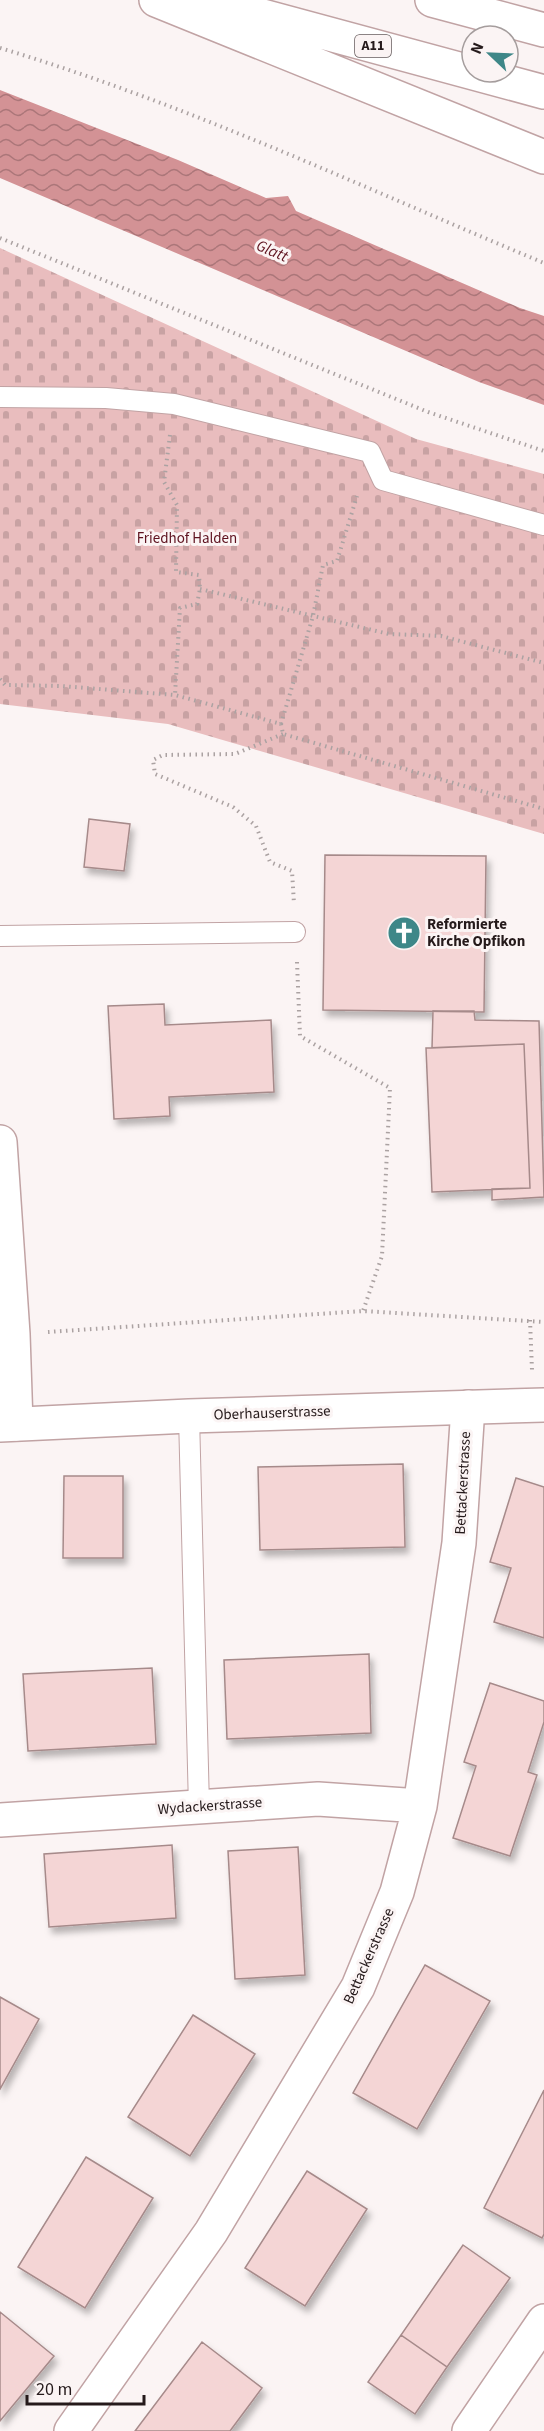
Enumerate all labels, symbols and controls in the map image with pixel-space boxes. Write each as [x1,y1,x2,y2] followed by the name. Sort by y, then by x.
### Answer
[460,24,520,84] north arrow
[355,35,391,57] road number: A11
[465,39,489,58] text: N
[253,235,292,268] water label: Glatt
[137,528,237,549] park label: Friedhof Halden
[427,914,525,952] place label: Reformierte Kirche Opfikon
[386,915,422,951] church icon: Reformierte Kirche Opfikon
[213,1400,331,1426] street label: Oberhauserstrasse
[450,1431,476,1535] street label: Bettackerstrasse
[157,1792,263,1820] street label: Wydackerstrasse
[338,1905,400,2007] street label: Bettackerstrasse
[27,2368,144,2406] scale bar
[36,2377,72,2402] text: 20 m

